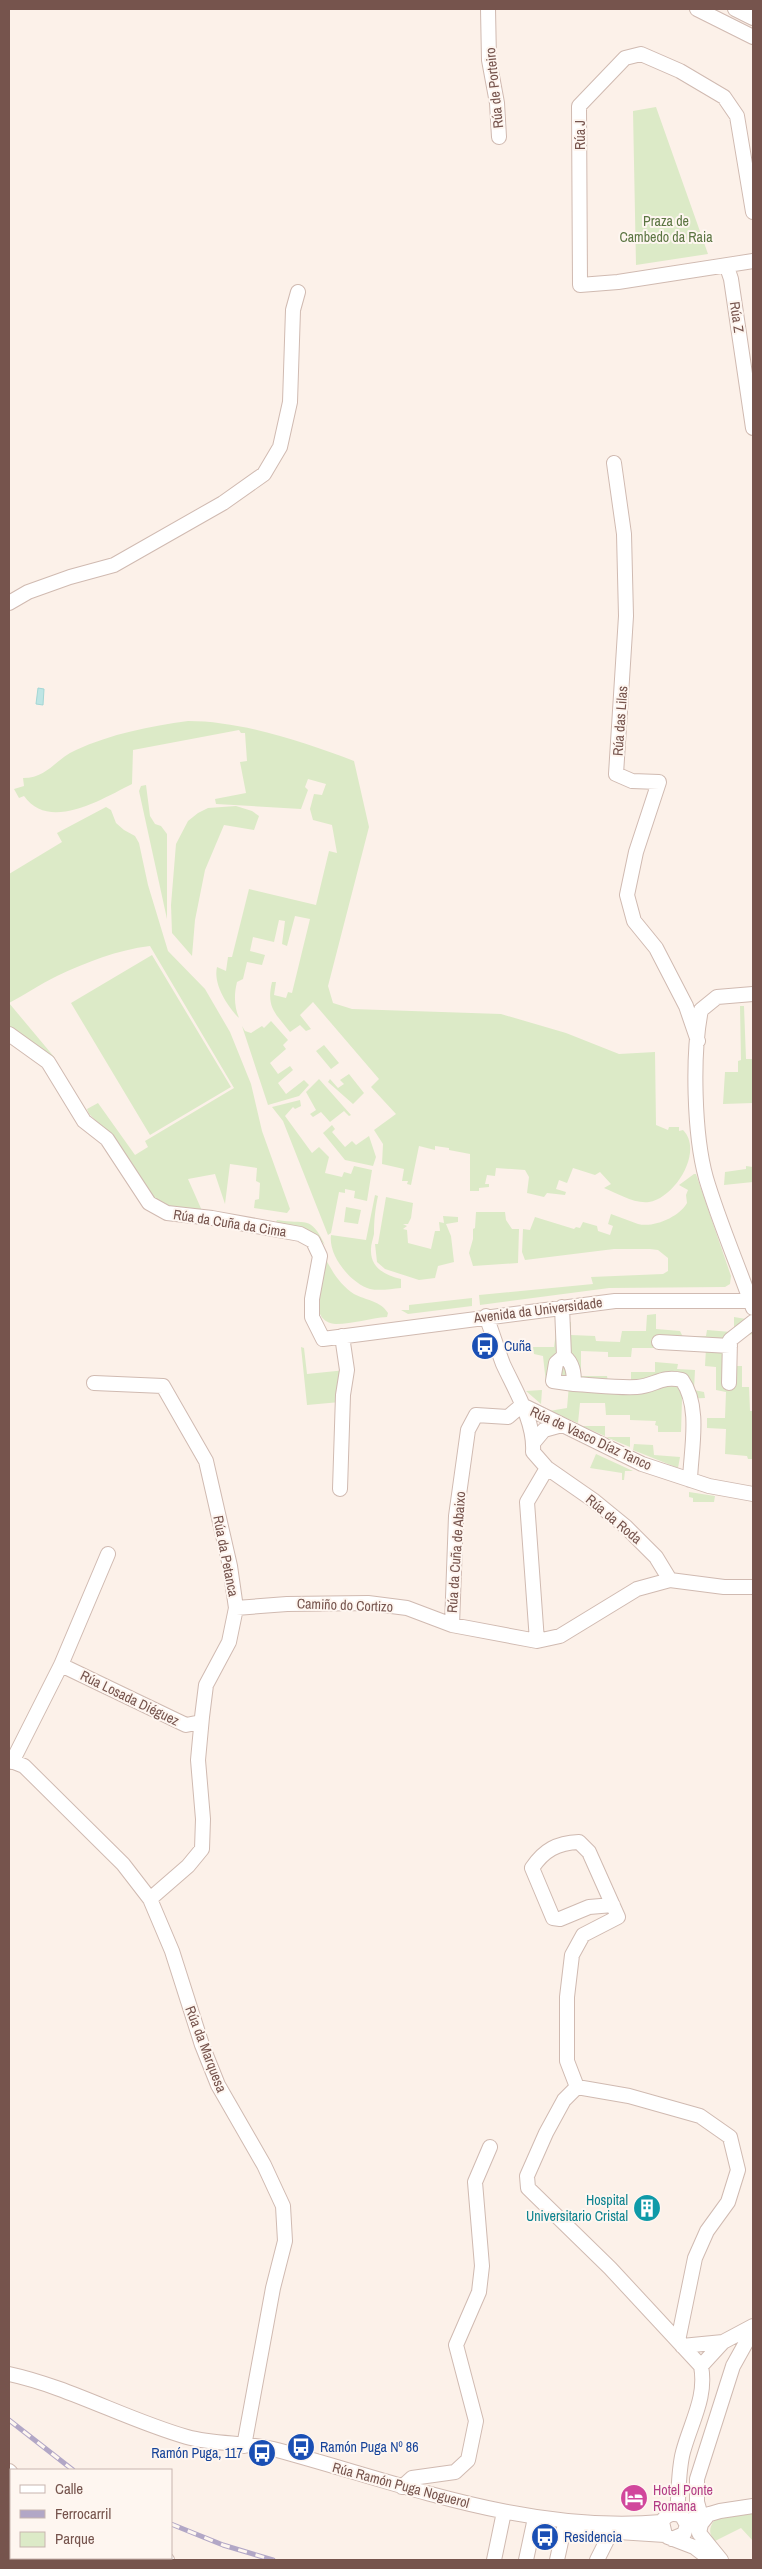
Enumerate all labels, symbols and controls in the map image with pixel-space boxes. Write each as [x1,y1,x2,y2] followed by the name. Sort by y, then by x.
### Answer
[481,47,507,129] street label: Rúa de Porteiro
[571,120,589,150] street label: Rúa J
[619,212,713,246] park label: Praza de Cambedo da Raia
[726,300,748,334] street label: Rúa Z
[609,685,631,757] street label: Rúa das Lilas
[172,1205,288,1241] street label: Rúa da Cuña da Cima
[472,1293,603,1327] street label: Avenida da Universidade
[470,1331,500,1361] bus stop icon: Cuña
[504,1337,532,1355] place label: Cuña
[527,1402,655,1474] street label: Rúa de Vasco Díaz Tanco
[582,1490,646,1548] street label: Rúa da Roda
[443,1491,469,1613] street label: Rúa da Cuña de Abaixo
[209,1514,243,1599] street label: Rúa da Petanca
[297,1594,393,1616] street label: Camiño do Cortizo
[78,1666,183,1730] street label: Rúa Losada Diéguez
[181,2003,231,2095] street label: Rúa da Marquesa
[526,2191,628,2225] place label: Hospital Universitario Cristal
[632,2193,662,2223] building icon: Hospital Universitario Cristal
[286,2432,316,2462] bus stop icon: Ramón Puga Nº 86
[247,2438,277,2468] bus stop icon: Ramón Puga, 117
[320,2438,419,2456] place label: Ramón Puga Nº 86
[151,2444,243,2462] place label: Ramón Puga, 117
[331,2458,471,2512] street label: Rúa Ramón Puga Noguerol
[10,2469,172,2559] legend
[55,2478,83,2499] text: Calle
[653,2481,713,2515] place label: Hotel Ponte Romana
[619,2483,649,2513] hotel icon: Hotel Ponte Romana
[55,2503,111,2524] text: Ferrocarril
[530,2522,560,2552] bus stop icon: Residencia
[55,2528,95,2549] text: Parque
[564,2528,623,2546] place label: Residencia

